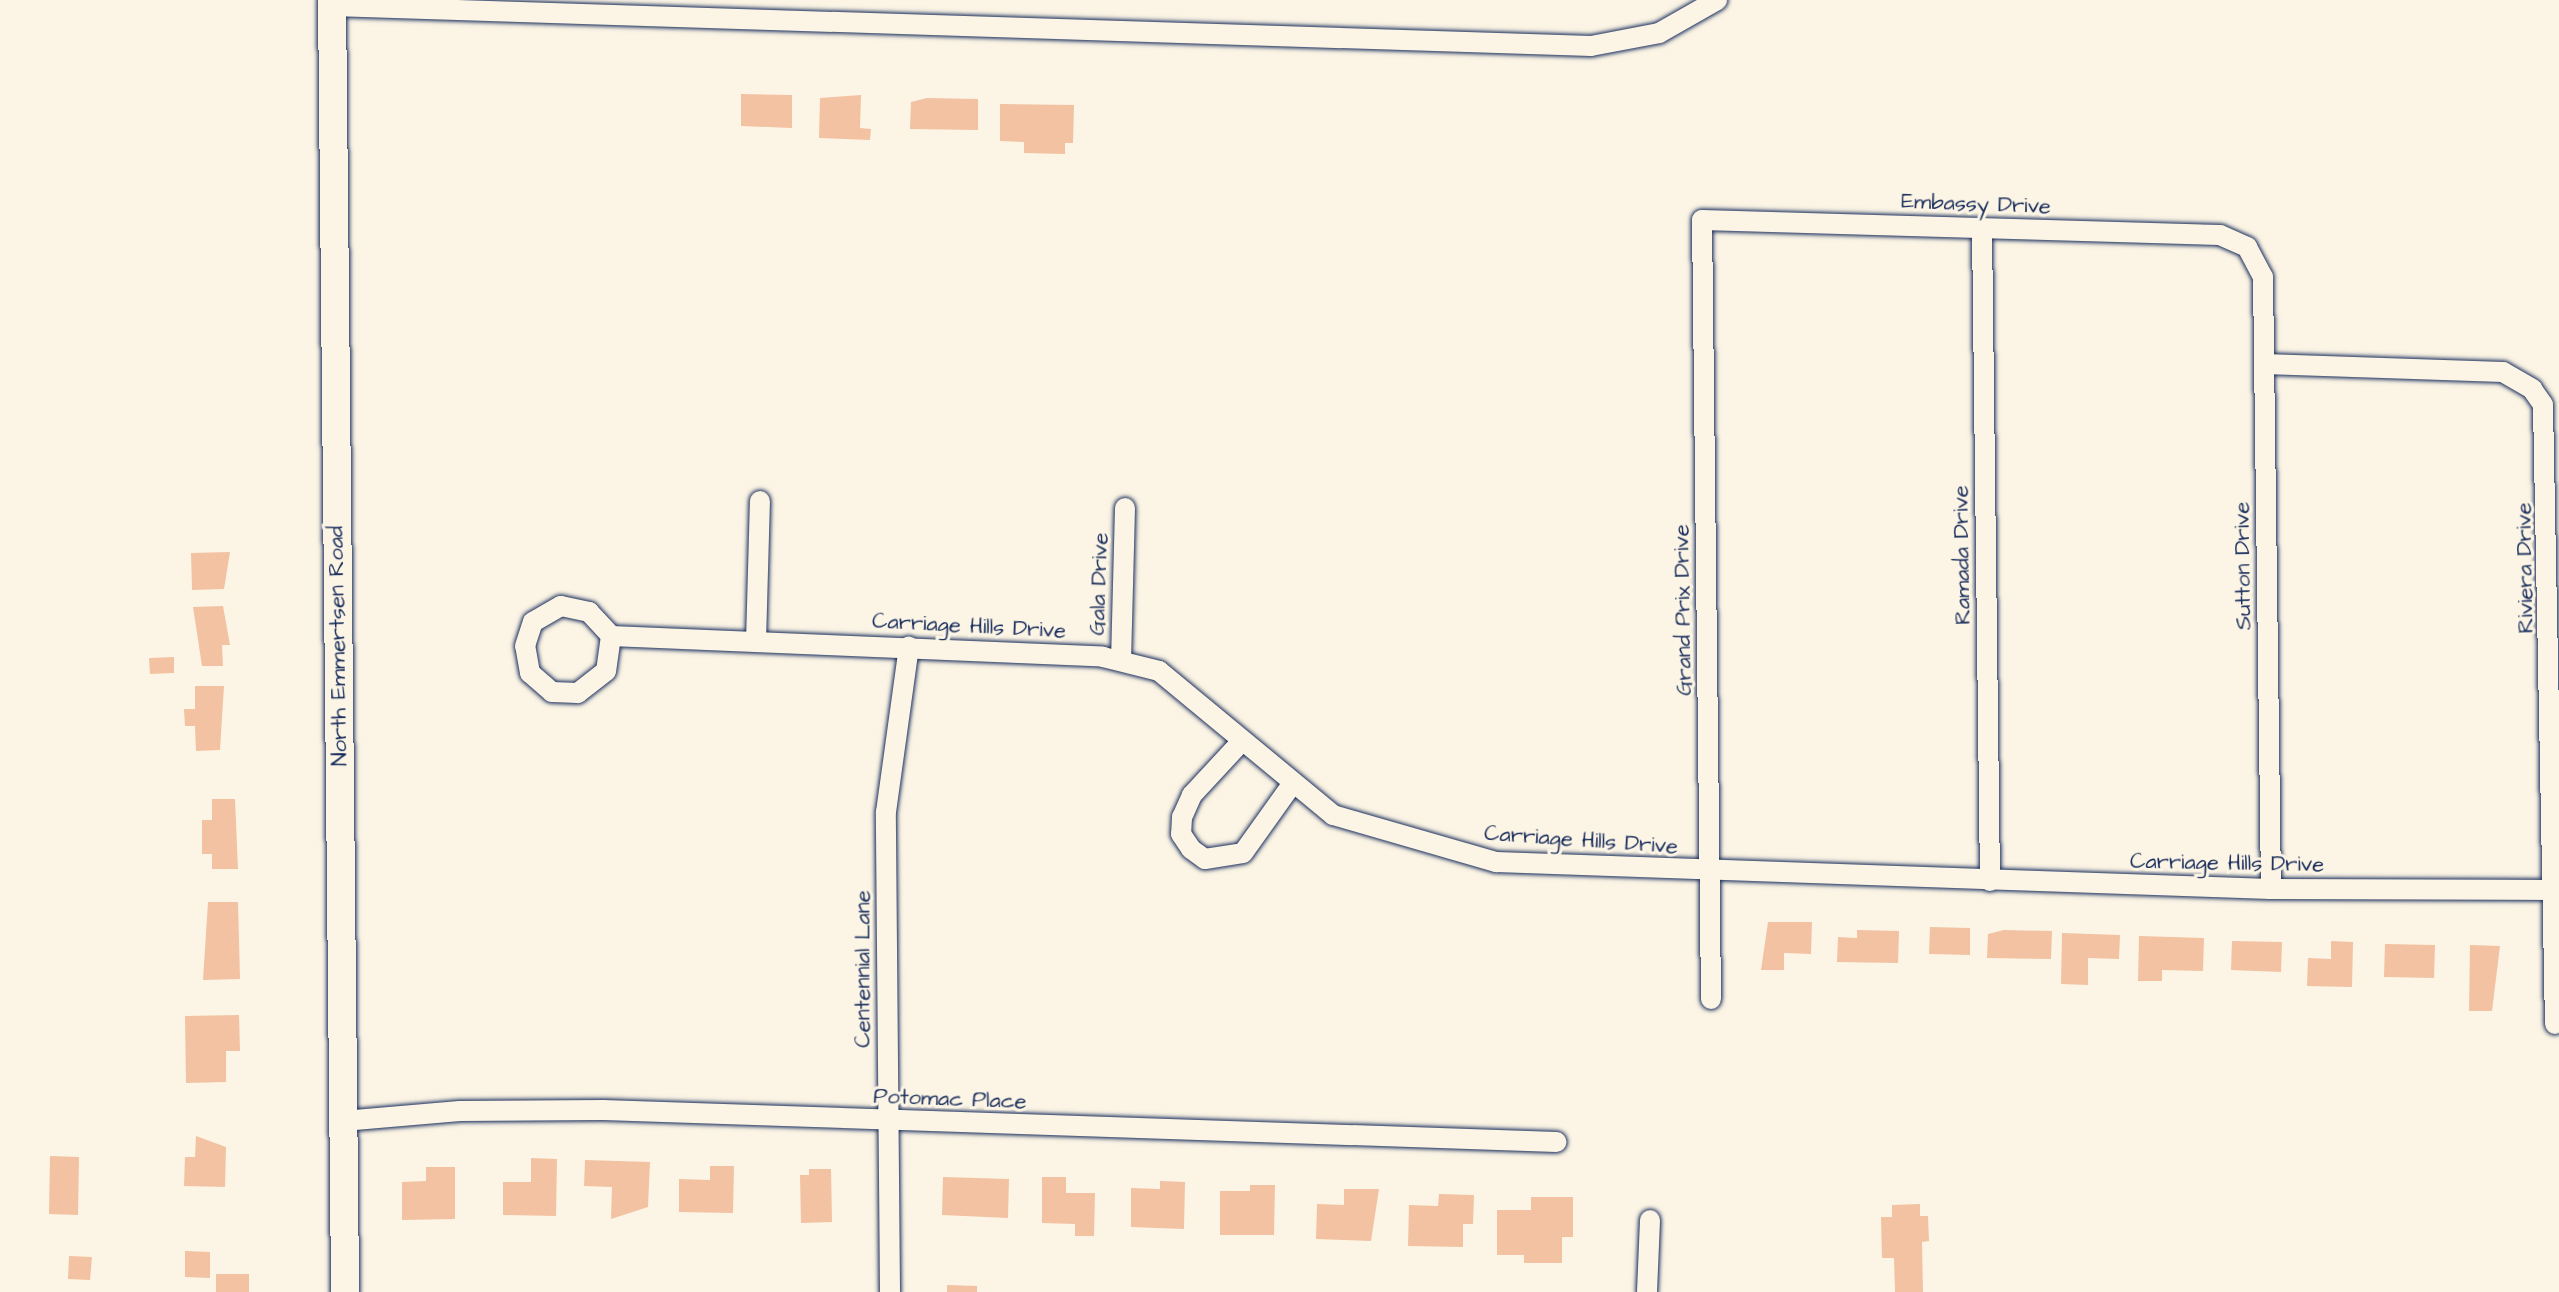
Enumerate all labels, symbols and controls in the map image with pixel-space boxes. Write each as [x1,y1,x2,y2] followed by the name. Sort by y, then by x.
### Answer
[1901,188,2051,220] street label: Embassy Drive
[1948,485,1976,625] street label: Ramada Drive
[2229,502,2257,630] street label: Sutton Drive
[2511,502,2539,634] street label: Riviera Drive
[1668,524,1698,696] street label: Grand Prix Drive
[323,526,353,766] street label: North Emmertsen Road
[1084,532,1114,636] street label: Gala Drive
[871,608,1067,644] street label: Carriage Hills Drive
[1483,820,1679,860] street label: Carriage Hills Drive
[2130,848,2324,878] street label: Carriage Hills Drive
[850,890,876,1048] street label: Centennial Lane
[873,1083,1027,1115] street label: Potomac Place

